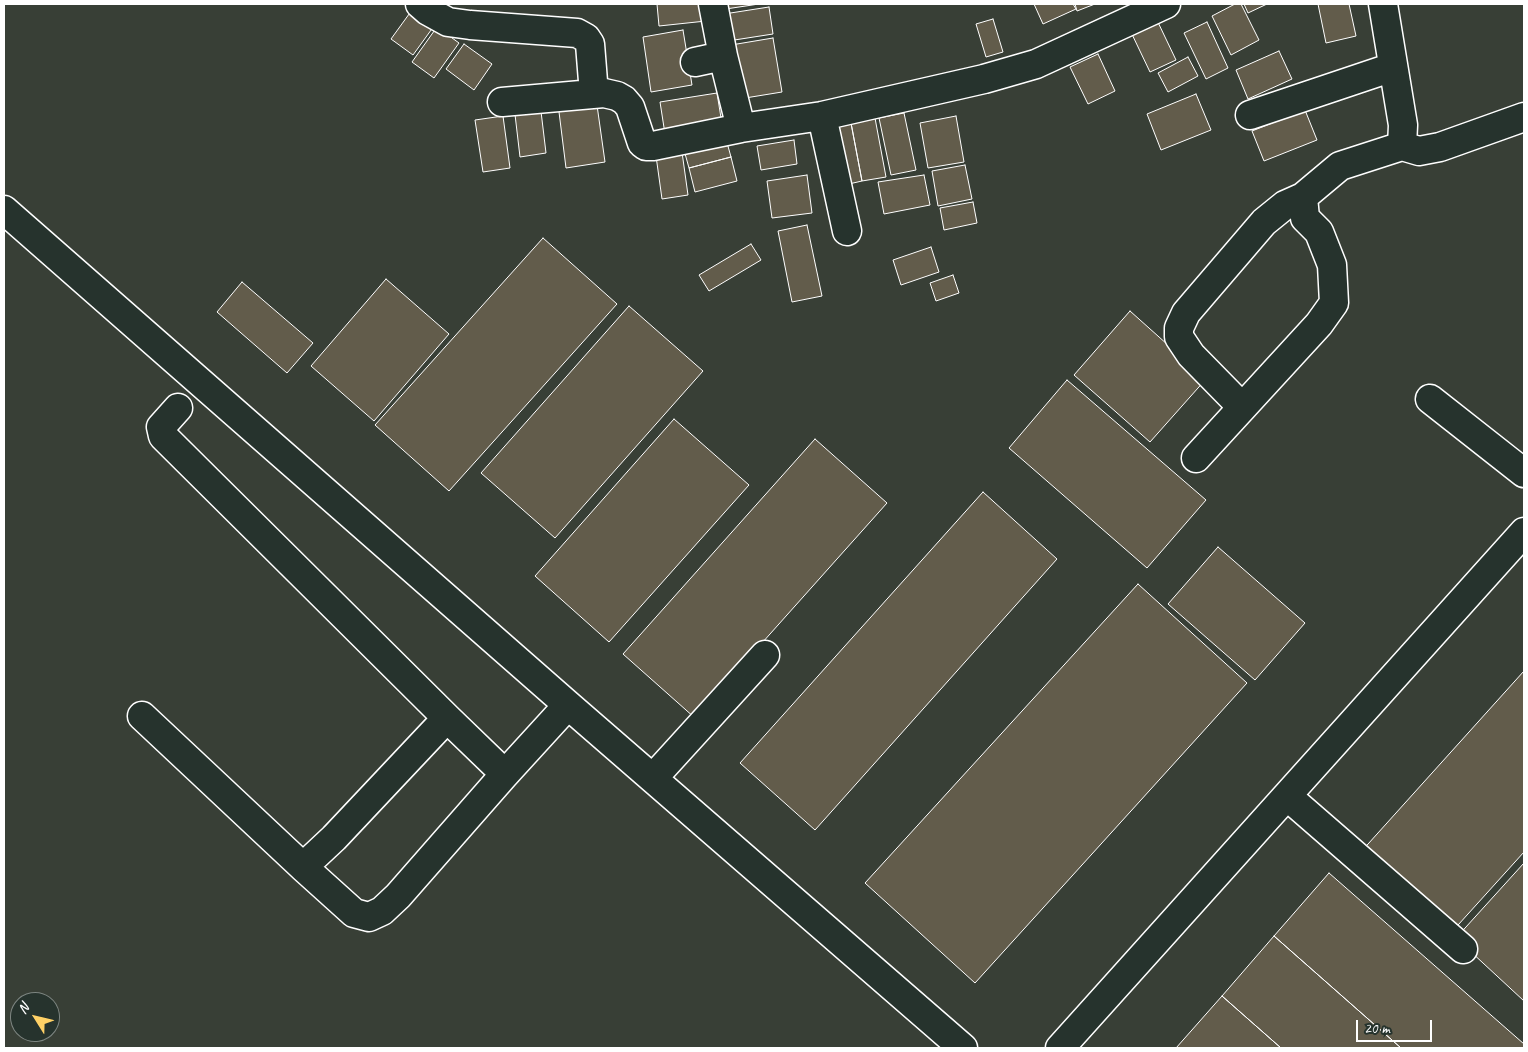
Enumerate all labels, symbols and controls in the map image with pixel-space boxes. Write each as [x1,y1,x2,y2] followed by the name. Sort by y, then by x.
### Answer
[10,992,60,1042] north arrow
[14,1000,33,1017] text: N
[1358,1010,1434,1042] scale bar
[1364,1019,1390,1038] text: 20 m

